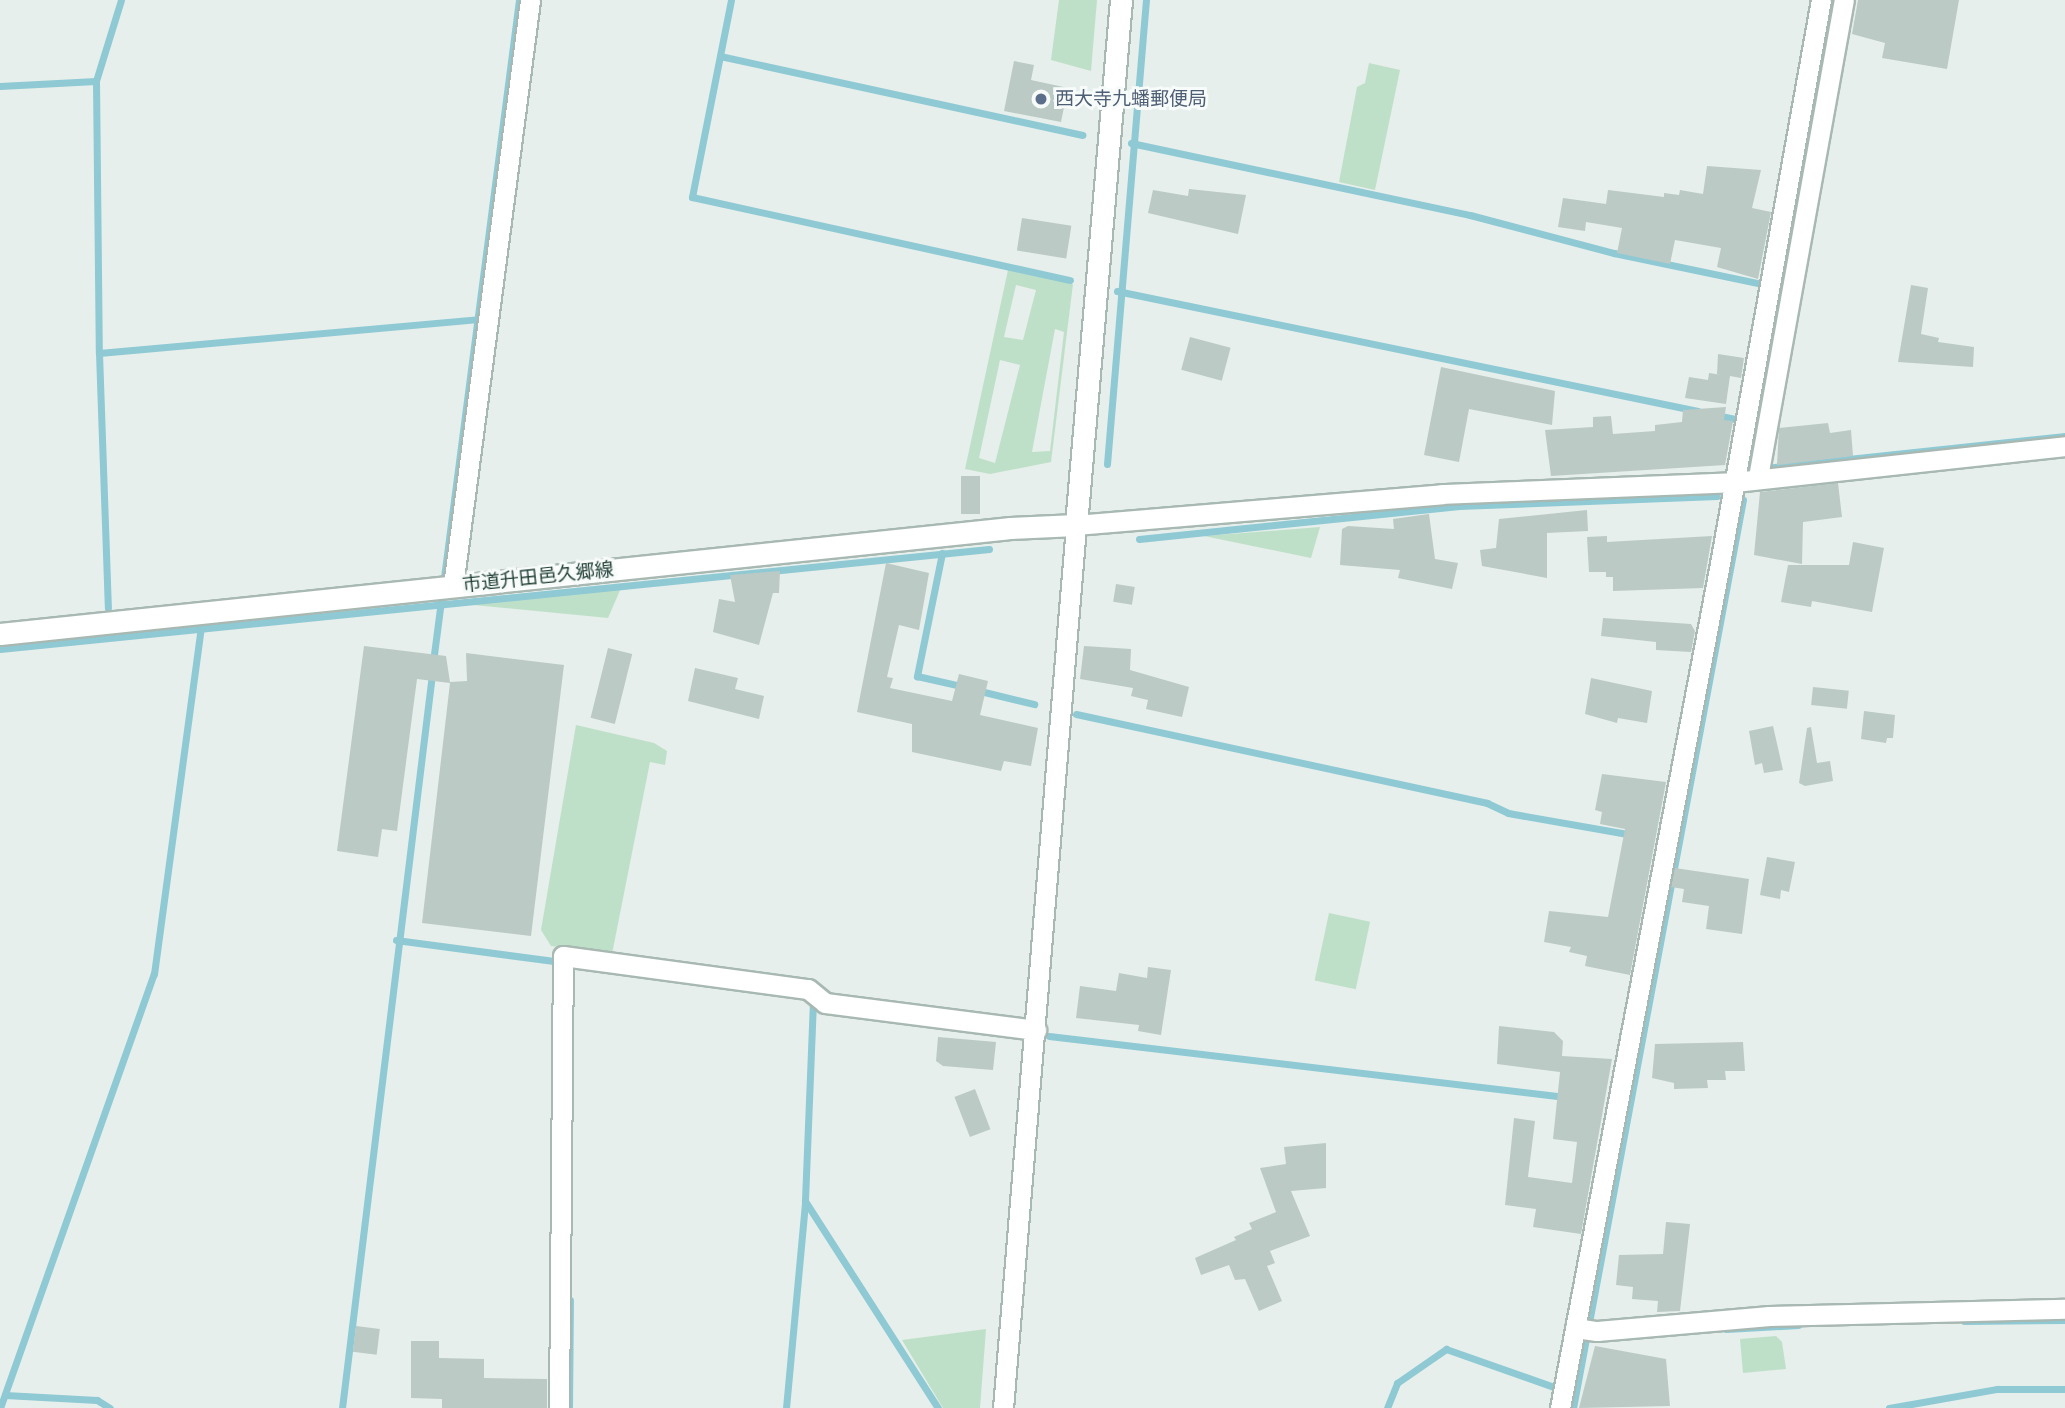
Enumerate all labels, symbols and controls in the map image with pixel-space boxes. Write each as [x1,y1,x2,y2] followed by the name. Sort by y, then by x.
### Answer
[1055,88,1207,110] place label: 西大寺九蟠郵便局
[1033,91,1049,107] marker: 西大寺九蟠郵便局
[461,558,615,596] street label: 市道升田邑久郷線

